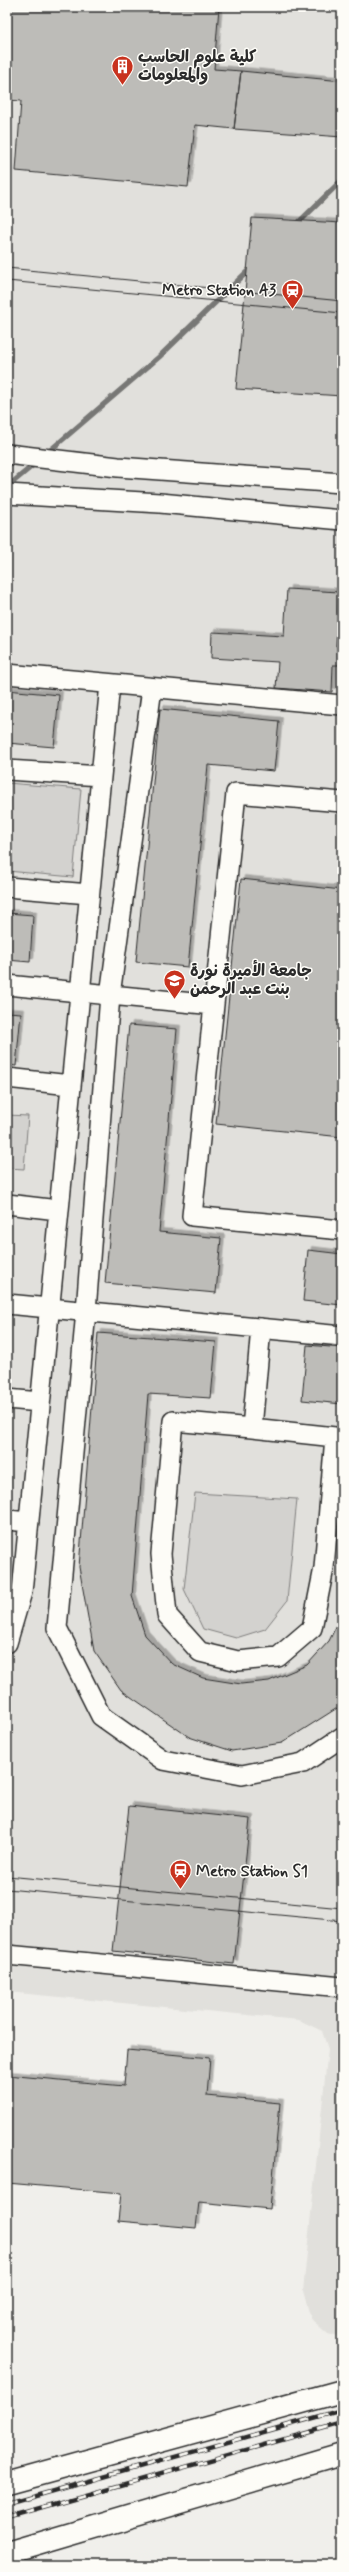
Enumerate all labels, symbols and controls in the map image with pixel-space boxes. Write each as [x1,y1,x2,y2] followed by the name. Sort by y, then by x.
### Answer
[138,47,256,86] place label: كلية علوم الحاسب والمعلومات
[110,53,136,86] building icon: كلية علوم الحاسب والمعلومات
[279,277,305,310] station icon: Metro Station A3
[162,280,277,301] place label: Metro Station A3
[190,959,312,1000] place label: جامعة الأميرة نورة بنت عبد الرحمن
[161,967,187,1000] school or university icon: جامعة الأميرة نورة بنت عبد الرحمن
[168,1858,194,1891] station icon: Metro Station S1
[196,1861,308,1882] place label: Metro Station S1

